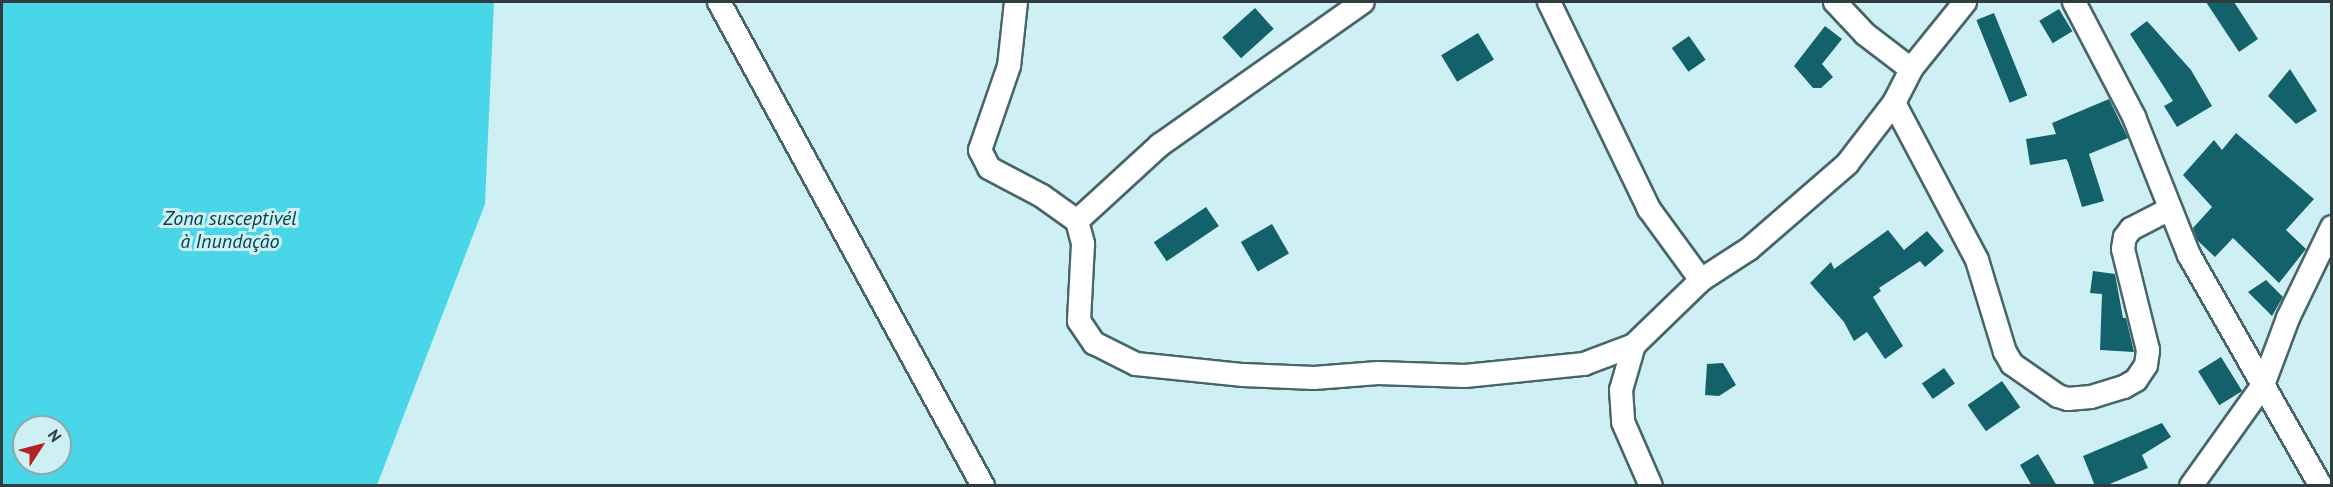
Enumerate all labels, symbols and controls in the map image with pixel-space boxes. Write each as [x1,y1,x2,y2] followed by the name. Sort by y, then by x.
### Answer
[163,207,297,254] water label: Zona susceptivél à Inundação
[12,415,72,475] north arrow
[44,425,66,446] text: N

